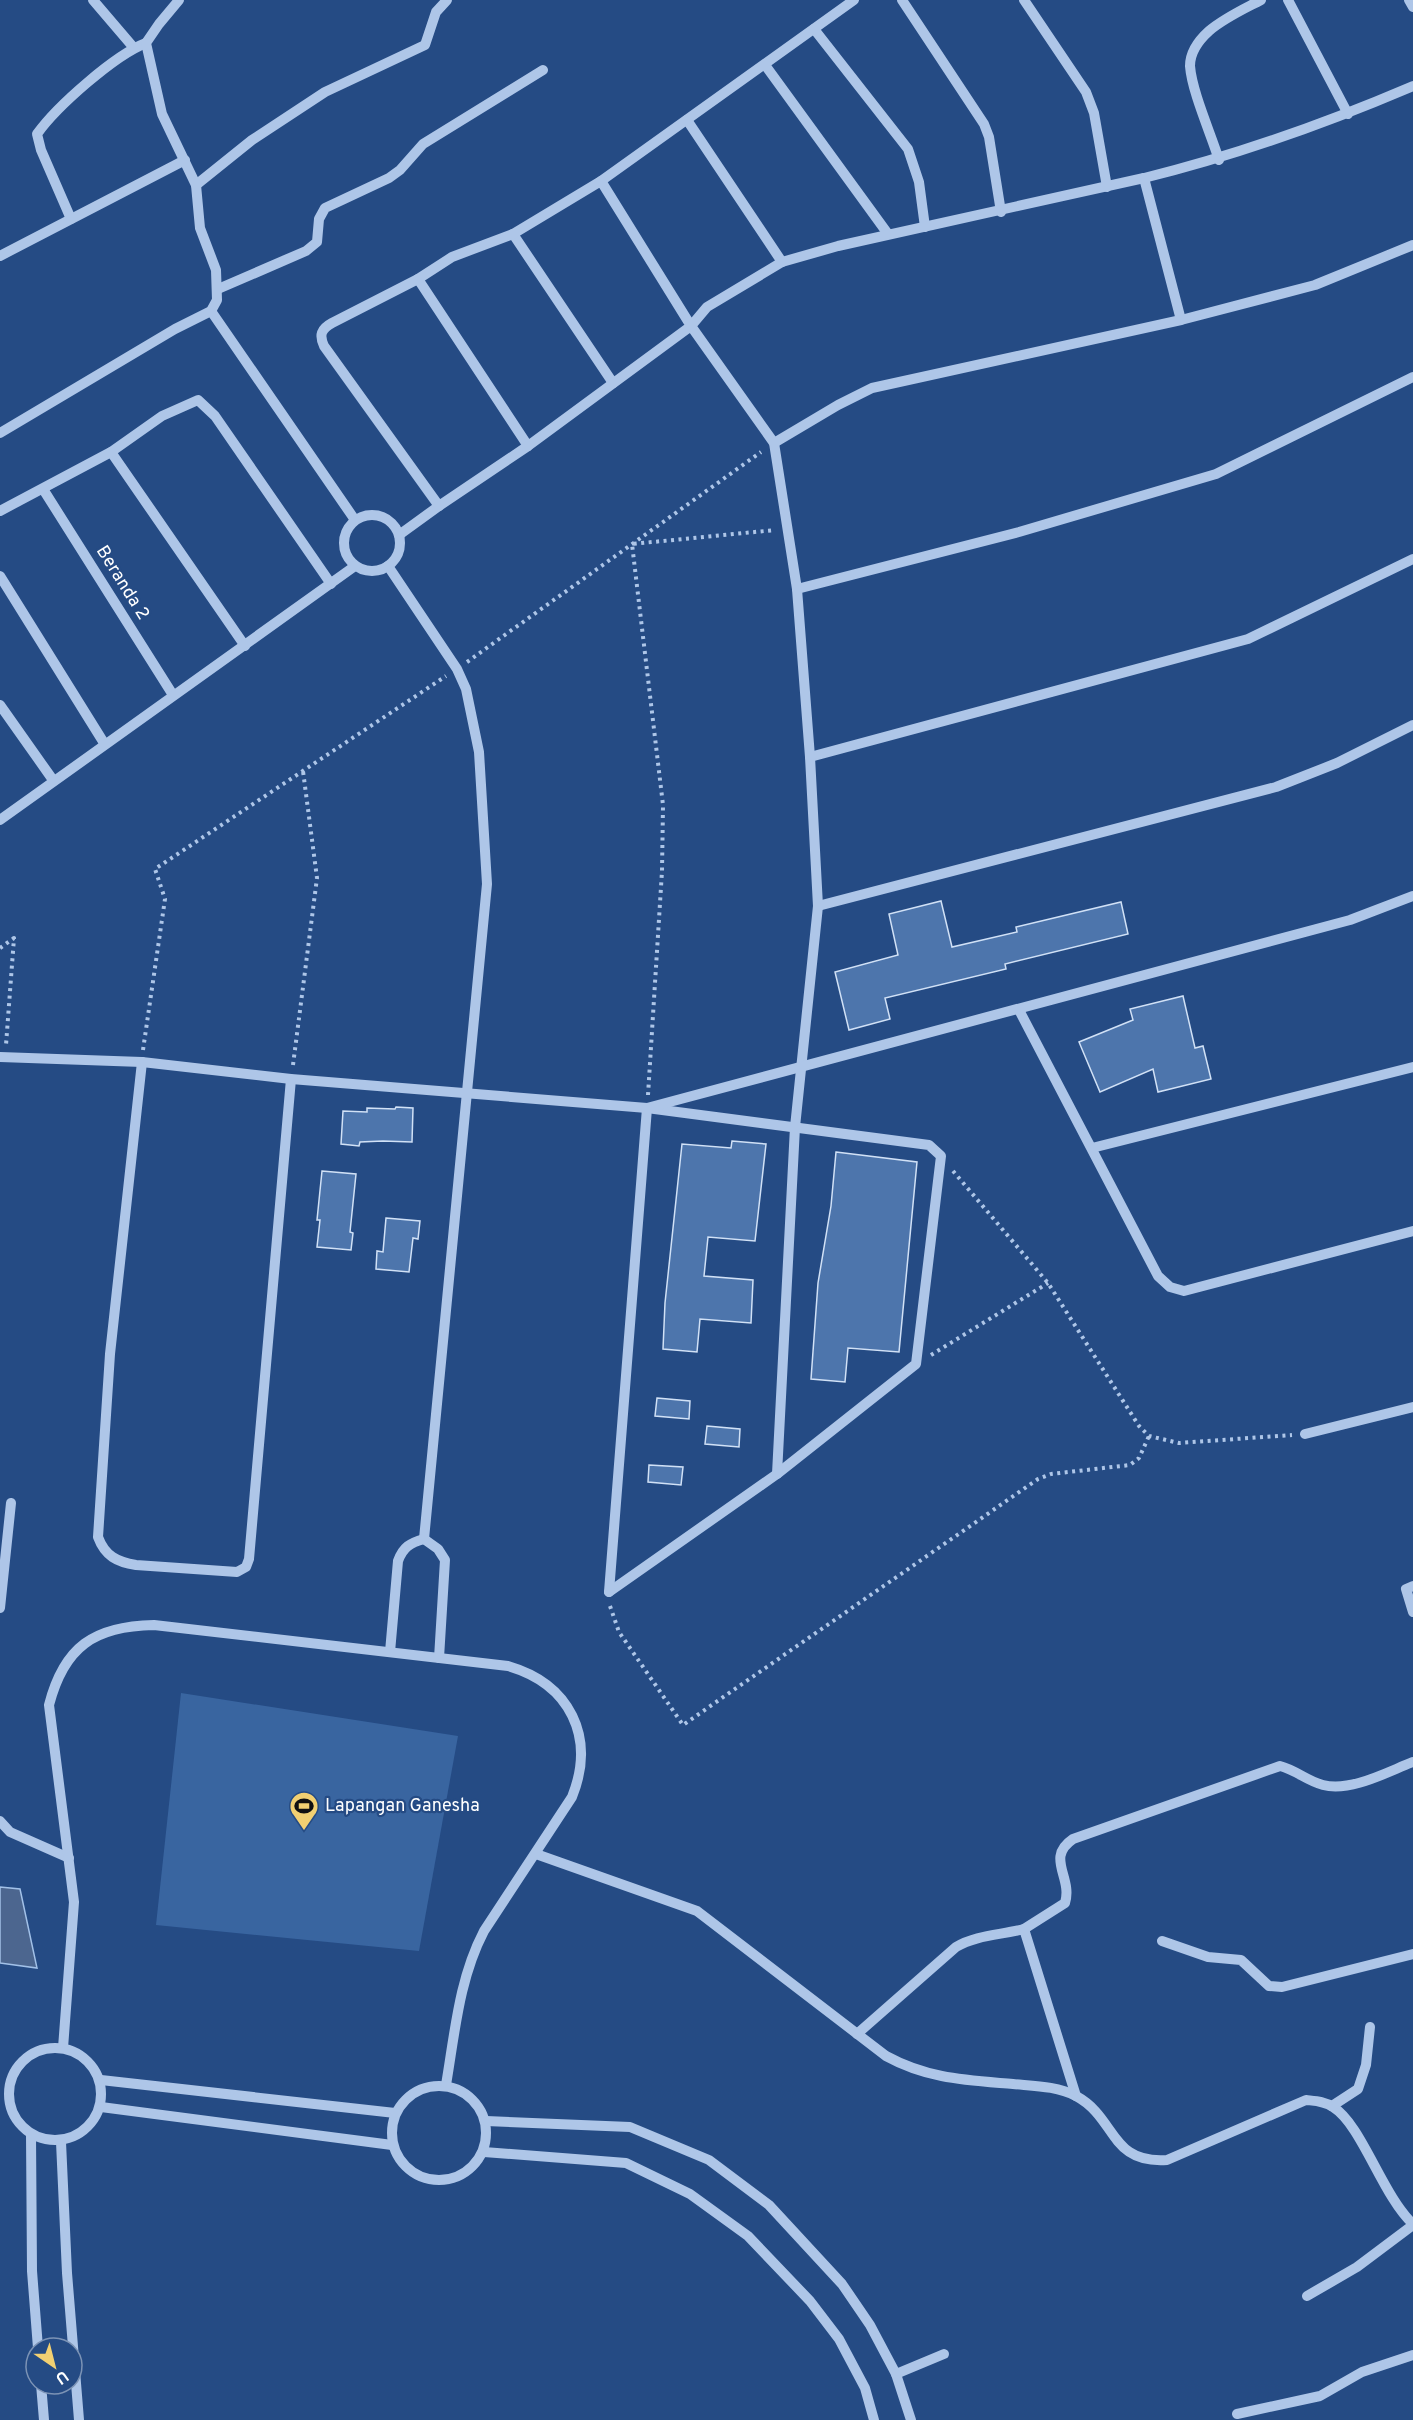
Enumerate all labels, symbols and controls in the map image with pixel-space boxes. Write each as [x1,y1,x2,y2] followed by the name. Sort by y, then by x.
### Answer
[90,542,154,624] street label: Beranda 2
[288,1790,320,1832] sports icon: Lapangan Ganesha
[325,1795,480,1818] place label: Lapangan Ganesha
[24,2336,84,2396] north arrow
[51,2365,72,2388] text: U

